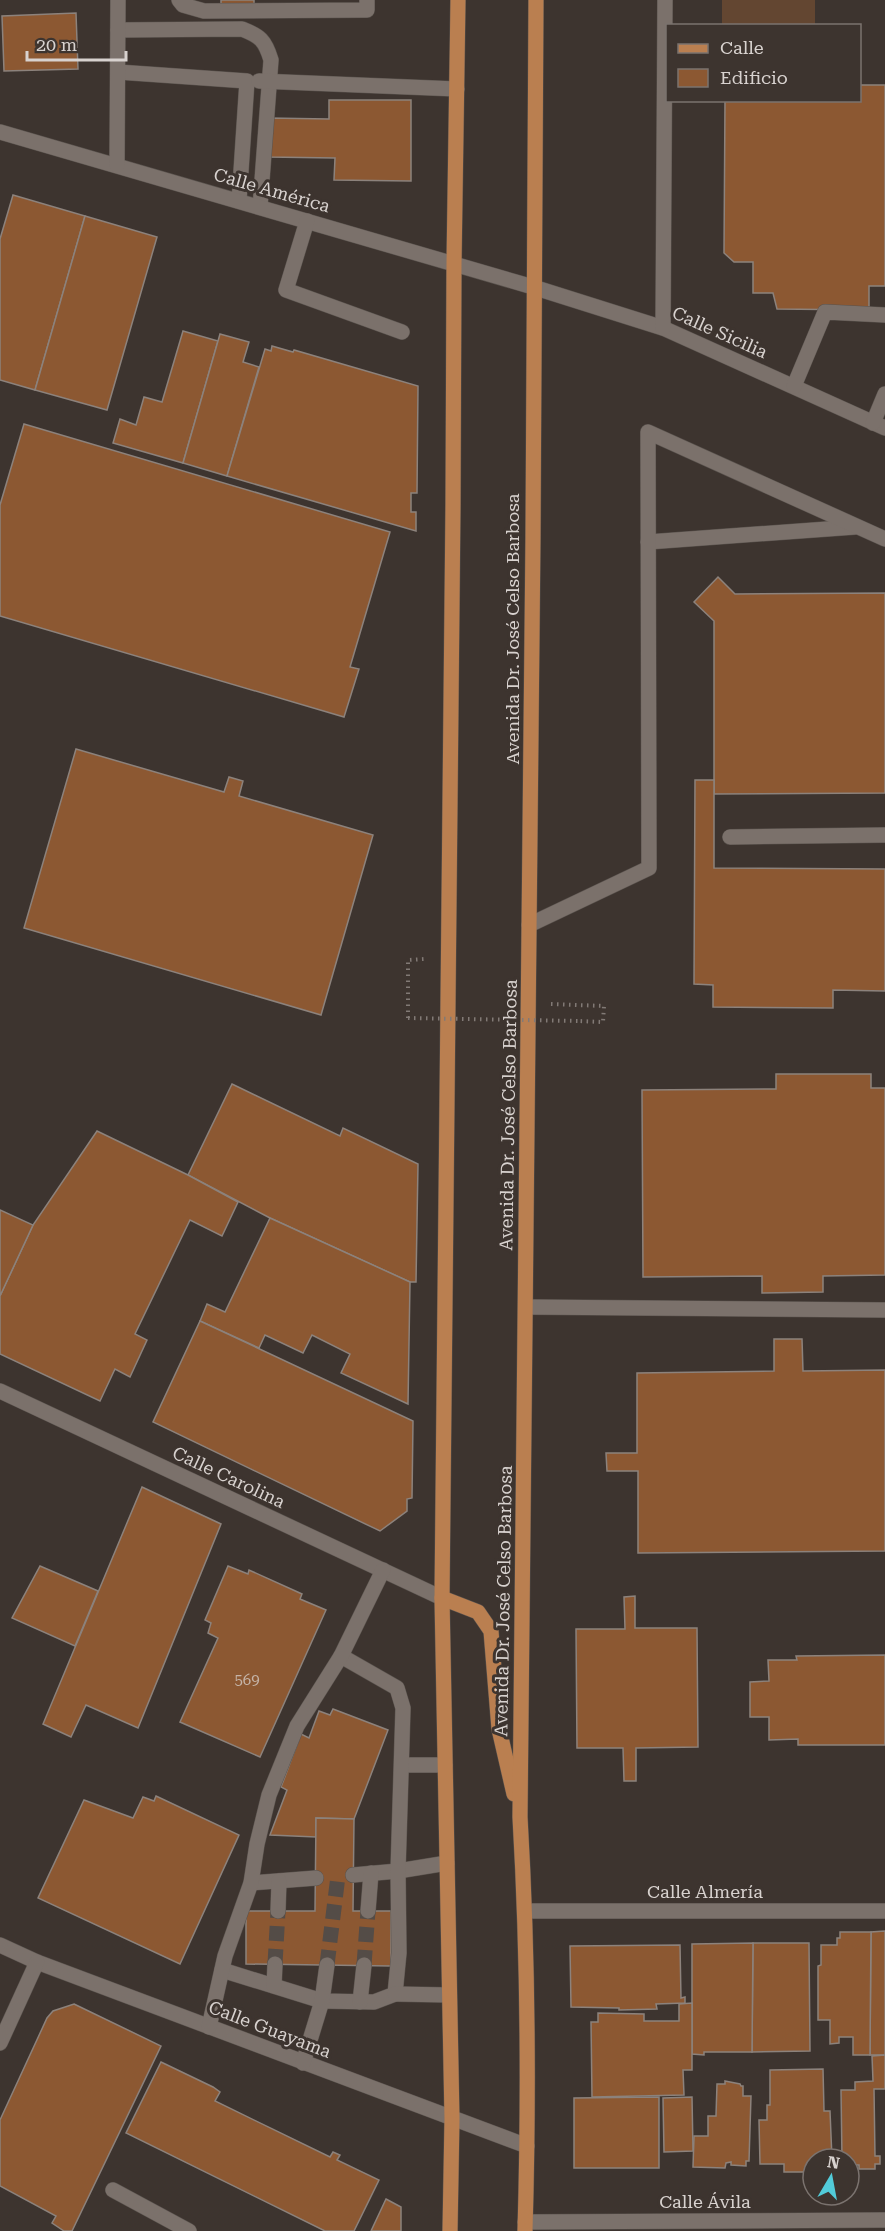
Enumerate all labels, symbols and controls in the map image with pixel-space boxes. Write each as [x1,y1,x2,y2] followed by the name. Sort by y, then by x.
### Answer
[27,24,126,62] scale bar
[666,24,861,102] legend
[36,34,77,55] text: 20 m
[720,37,764,58] text: Calle
[720,67,788,88] text: Edificio
[211,163,333,217] street label: Calle América
[669,302,771,362] street label: Calle Sicilia
[502,493,523,765] street label: Avenida Dr. José Celso Barbosa
[495,979,521,1251] street label: Avenida Dr. José Celso Barbosa
[169,1442,289,1512] street label: Calle Carolina
[490,1465,516,1737] street label: Avenida Dr. José Celso Barbosa
[234,1671,260,1689] house number: 569
[647,1881,763,1902] street label: Calle Almería
[206,1996,334,2062] street label: Calle Guayama
[801,2147,861,2207] north arrow
[826,2152,841,2173] text: N
[659,2191,751,2212] street label: Calle Ávila

